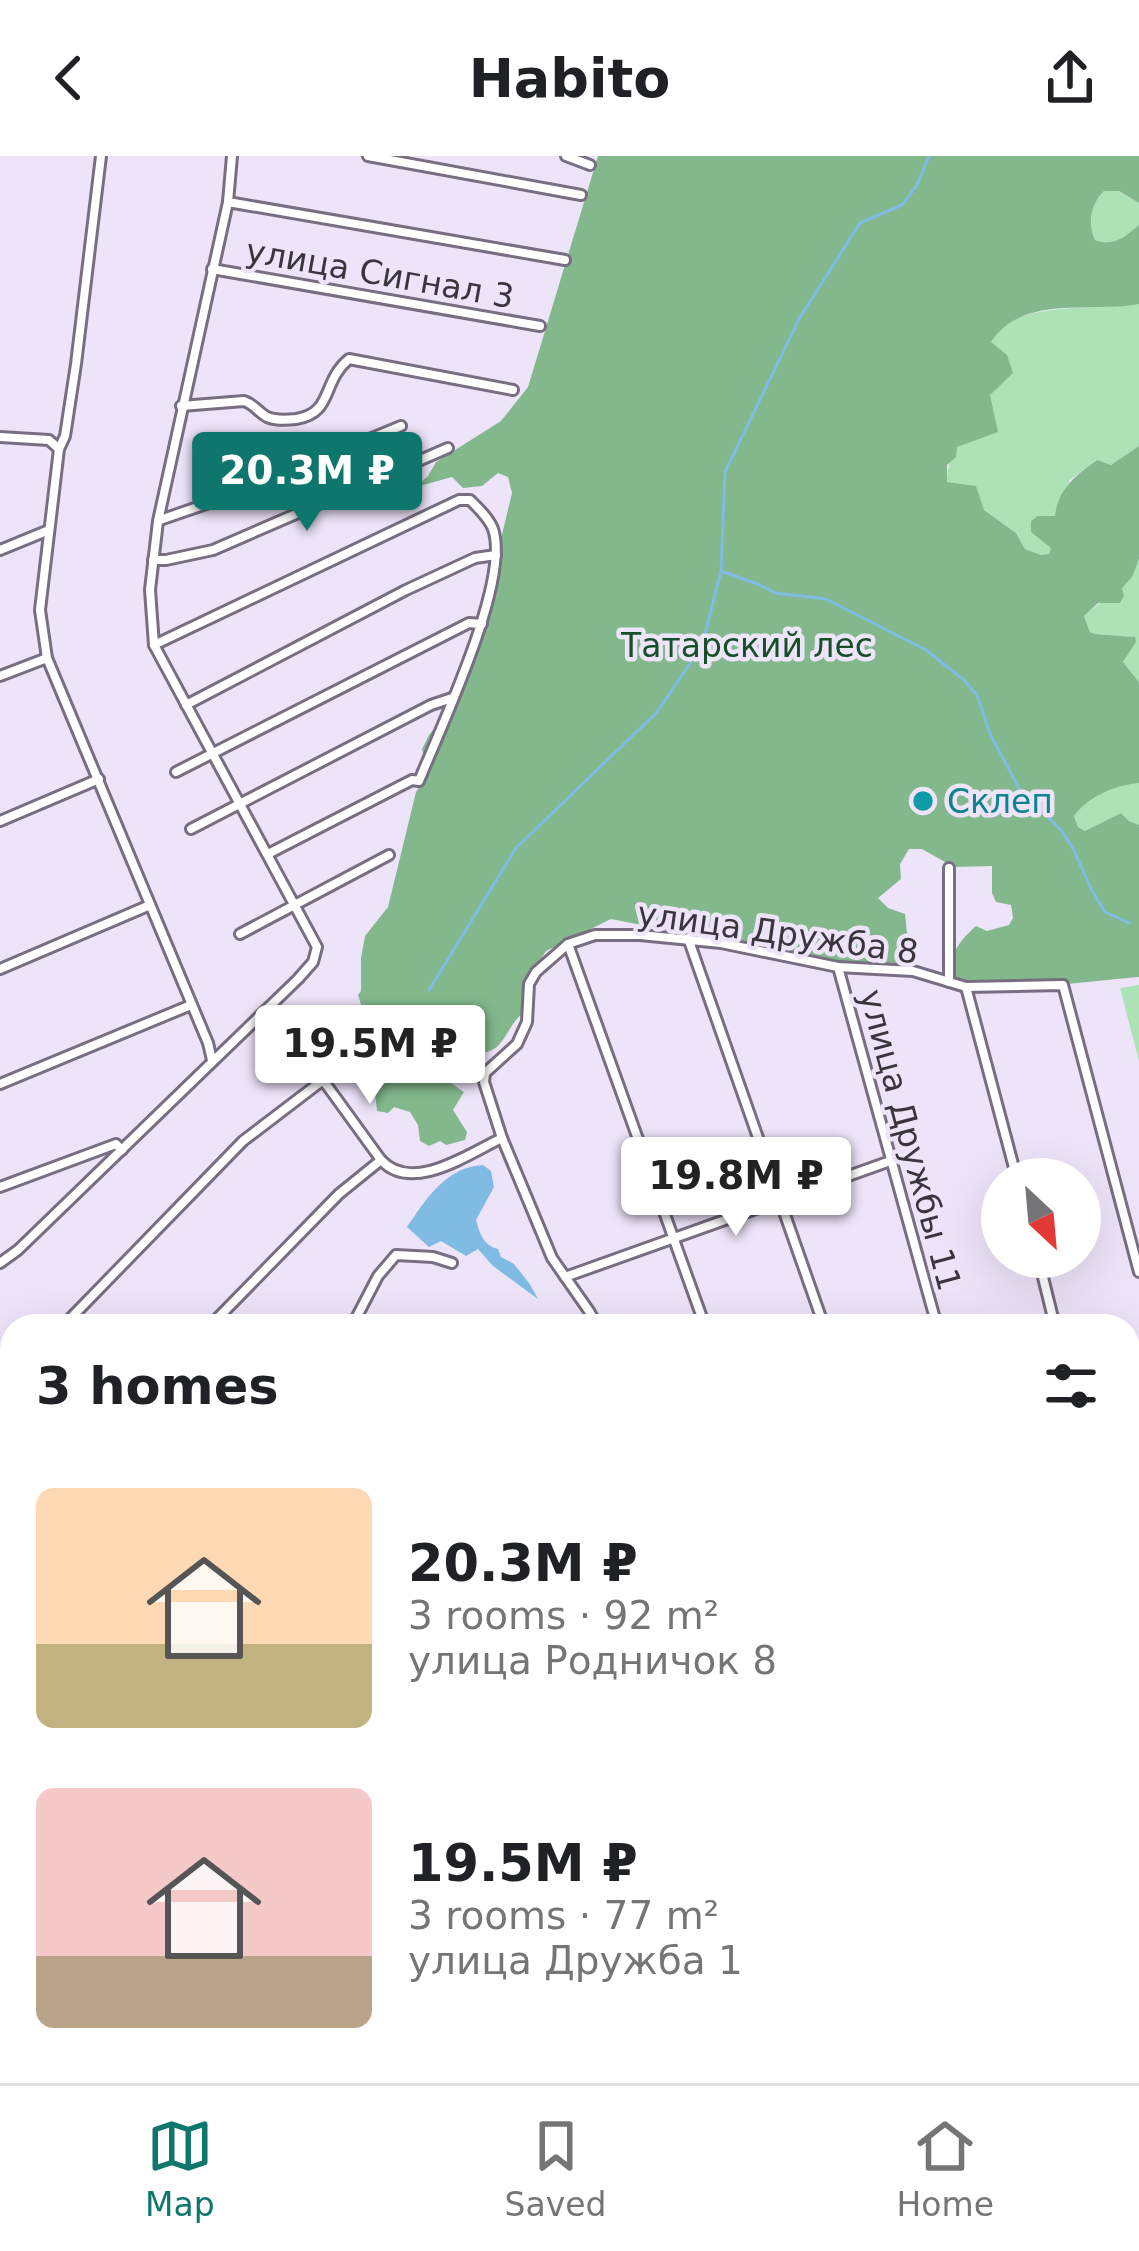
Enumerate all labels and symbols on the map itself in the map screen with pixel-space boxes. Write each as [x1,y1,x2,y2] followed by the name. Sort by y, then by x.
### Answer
[243,231,517,316] street label: улица Сигнал 3
[196,432,418,534] pin: 20.3M ₽
[620,626,873,665] park label: Татарский лес
[947,782,1053,821] place label: Склеп
[910,788,936,814] marker: Склеп
[635,893,921,972] street label: улица Дружба 8
[852,985,969,1295] street label: улица Дружбы 11
[259,1005,481,1107] pin: 19.5M ₽
[625,1137,847,1239] pin: 19.8M ₽
[981,1158,1101,1278] north arrow

